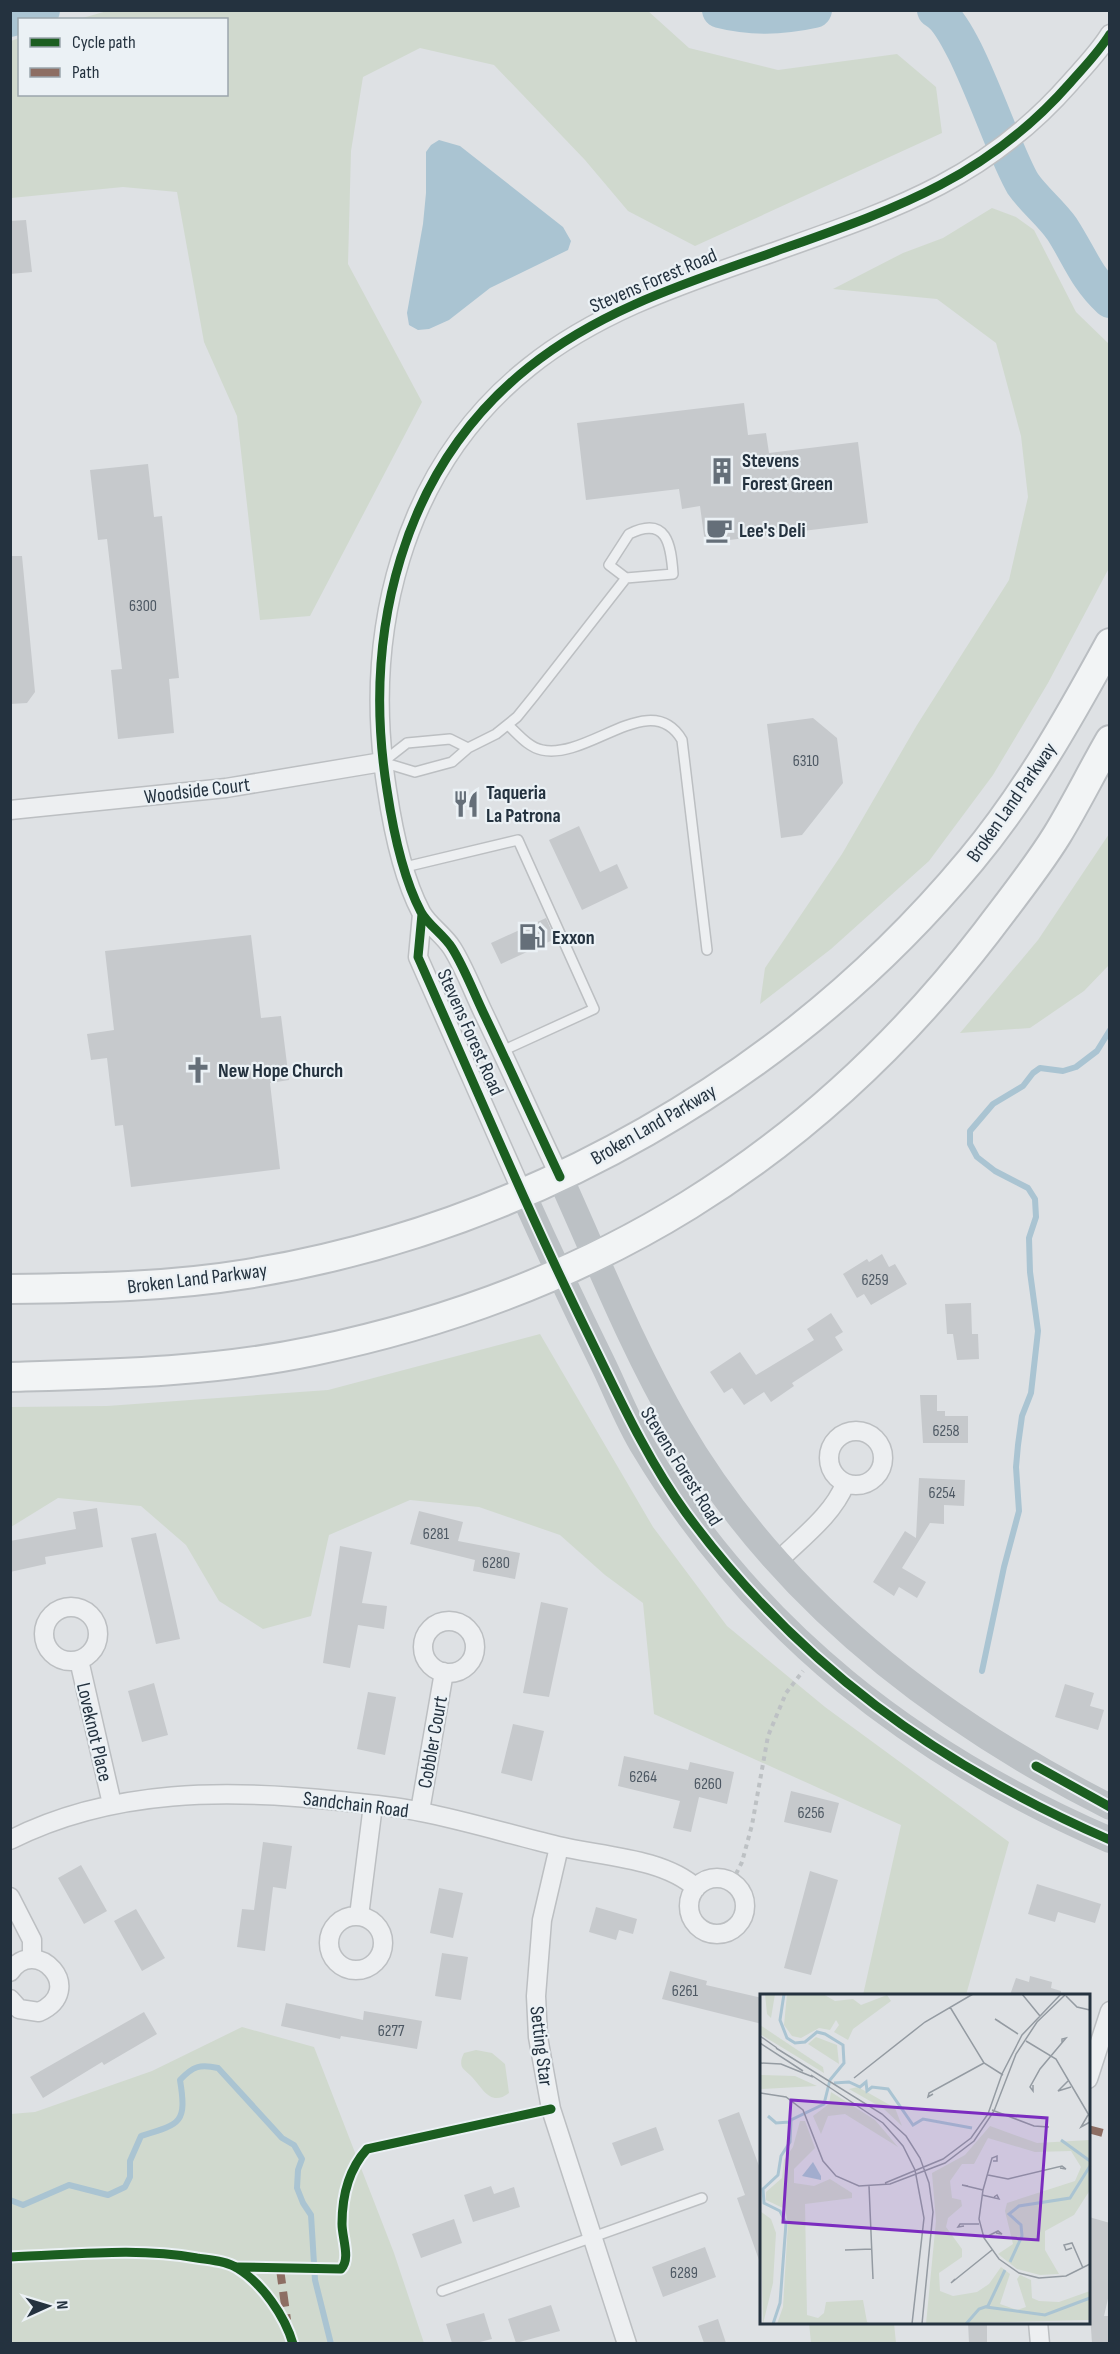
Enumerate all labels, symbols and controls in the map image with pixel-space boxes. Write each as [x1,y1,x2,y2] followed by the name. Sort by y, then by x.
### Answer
[18,18,228,96] legend
[72,32,136,53] text: Cycle path
[72,62,100,83] text: Path
[586,243,721,318] street label: Stevens Forest Road
[742,449,833,496] place label: Stevens Forest Green
[707,456,737,486] building icon: Stevens Forest Green
[704,515,734,545] cafe icon: Lee's Deli
[739,519,806,543] place label: Lee's Deli
[129,597,157,616] house number: 6300
[962,738,1062,867] street label: Broken Land Parkway
[793,752,819,771] house number: 6310
[143,773,251,809] street label: Woodside Court
[486,781,561,828] place label: Taqueria La Patrona
[451,789,481,819] restaurant icon: Taqueria La Patrona
[517,922,547,952] fuel station icon: Exxon
[552,926,595,950] place label: Exxon
[432,966,509,1099] street label: Stevens Forest Road
[183,1055,213,1085] church icon: New Hope Church
[218,1059,343,1083] place label: New Hope Church
[587,1079,721,1170] street label: Broken Land Parkway
[126,1258,269,1299] street label: Broken Land Parkway
[861,1271,889,1290] house number: 6259
[635,1403,727,1530] street label: Stevens Forest Road
[932,1422,960,1441] house number: 6258
[929,1484,956,1503] house number: 6254
[423,1525,450,1544] house number: 6281
[482,1554,510,1573] house number: 6280
[71,1681,117,1784] street label: Loveknot Place
[413,1694,453,1790] street label: Cobbler Court
[629,1768,657,1787] house number: 6264
[694,1775,722,1794] house number: 6260
[302,1787,410,1823] street label: Sandchain Road
[797,1804,825,1823] house number: 6256
[672,1982,699,2001] house number: 6261
[760,1994,1090,2324] inset map
[524,2005,558,2088] street label: Setting Star
[378,2022,405,2041] house number: 6277
[670,2264,698,2283] house number: 6289
[18,2276,78,2336] north arrow
[52,2300,71,2310] text: N

